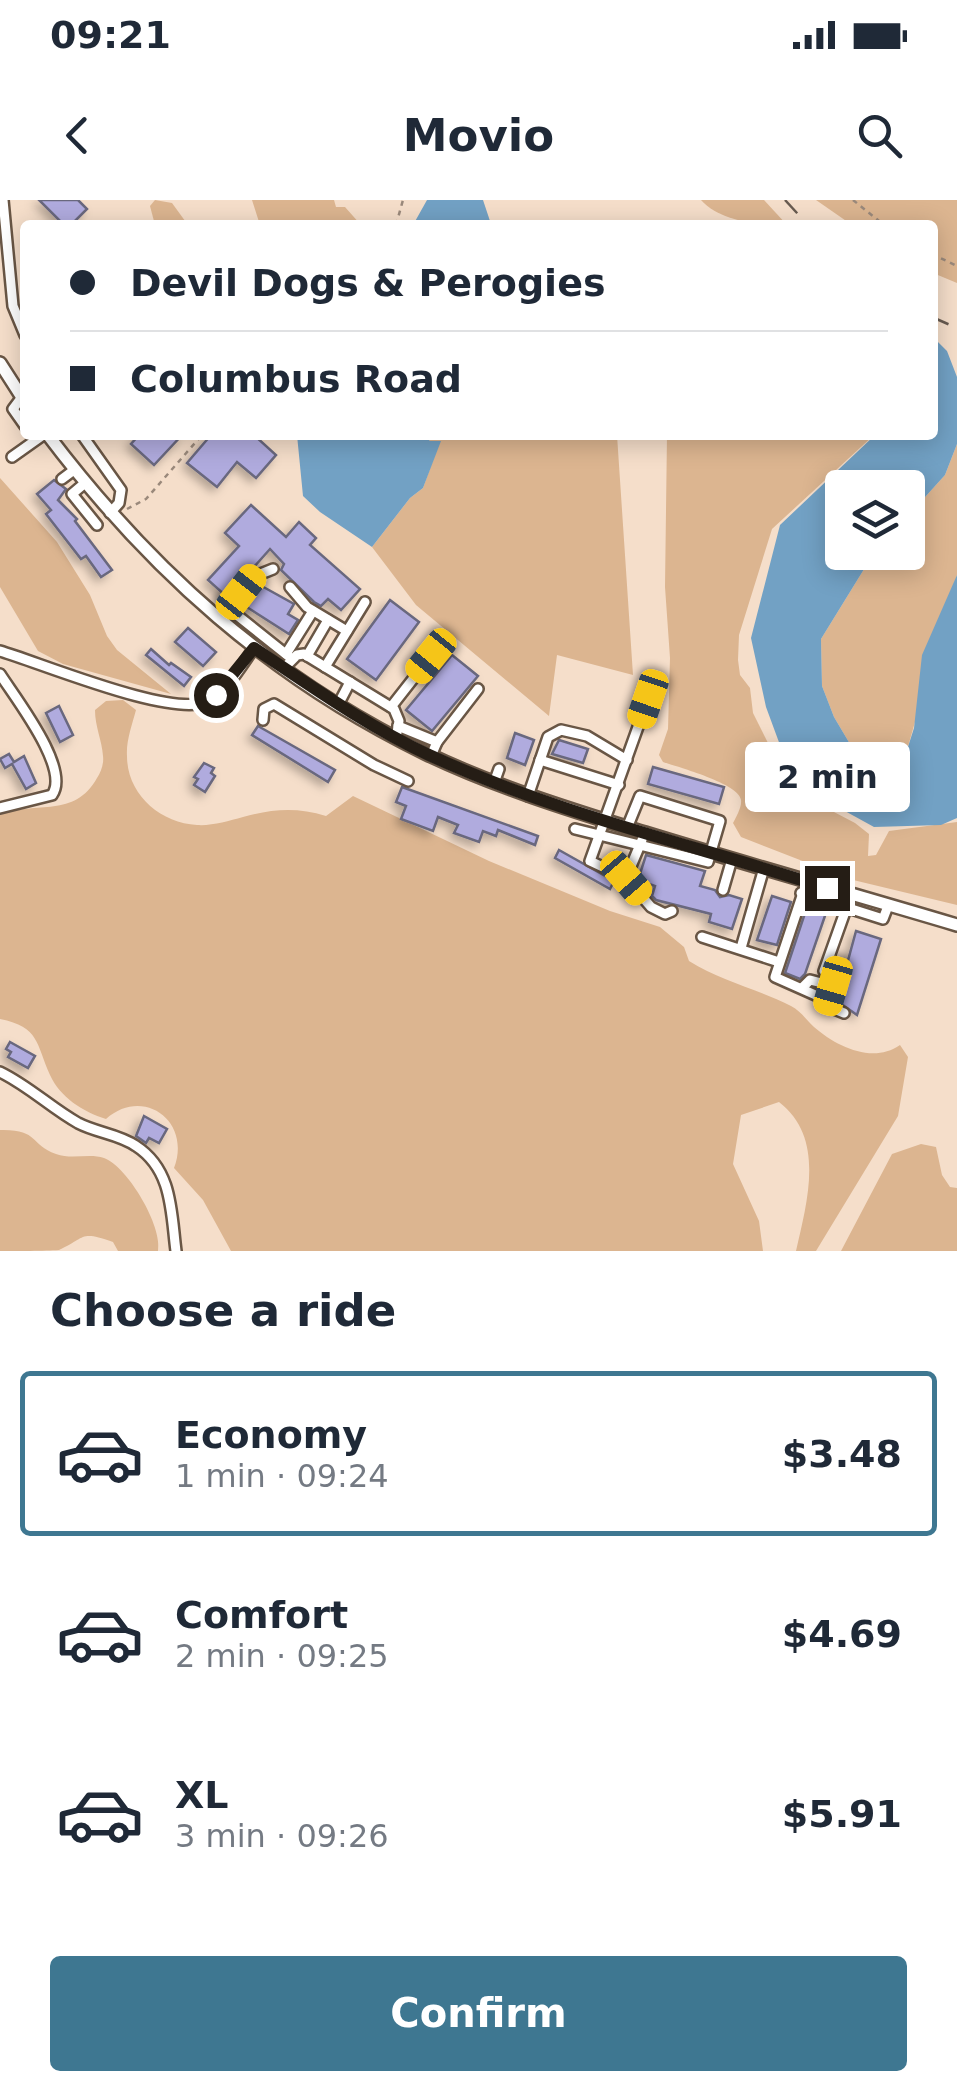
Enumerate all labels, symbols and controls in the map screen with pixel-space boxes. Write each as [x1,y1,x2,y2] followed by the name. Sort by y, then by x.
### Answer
[50,13,171,57] text: 09:21
[50,108,105,163] icon: back
[852,108,907,163] icon: search
[403,109,554,162] text: Movio
[130,261,606,305] text: Devil Dogs & Perogies
[130,357,462,401] text: Columbus Road
[825,470,925,570] map controls
[825,470,925,570] button: layers
[211,559,271,625] car
[400,623,462,689] car
[624,666,672,732] car
[194,673,239,718] route start
[744,743,910,813] callout: 2 min
[777,758,878,796] text: 2 min
[595,846,657,910] car
[805,866,850,911] route end
[810,953,856,1019] car
[50,1284,396,1337] text: Choose a ride
[55,1409,145,1499] icon: car
[175,1413,367,1457] text: Economy
[782,1432,902,1476] text: $3.48
[175,1457,389,1495] text: 1 min · 09:24
[55,1589,145,1679] icon: car
[175,1593,348,1637] text: Comfort
[782,1612,902,1656] text: $4.69
[175,1637,389,1675] text: 2 min · 09:25
[55,1769,145,1859] icon: car
[175,1773,229,1817] text: XL
[782,1792,902,1836] text: $5.91
[175,1817,389,1855] text: 3 min · 09:26
[50,1956,907,2071] button: Confirm

